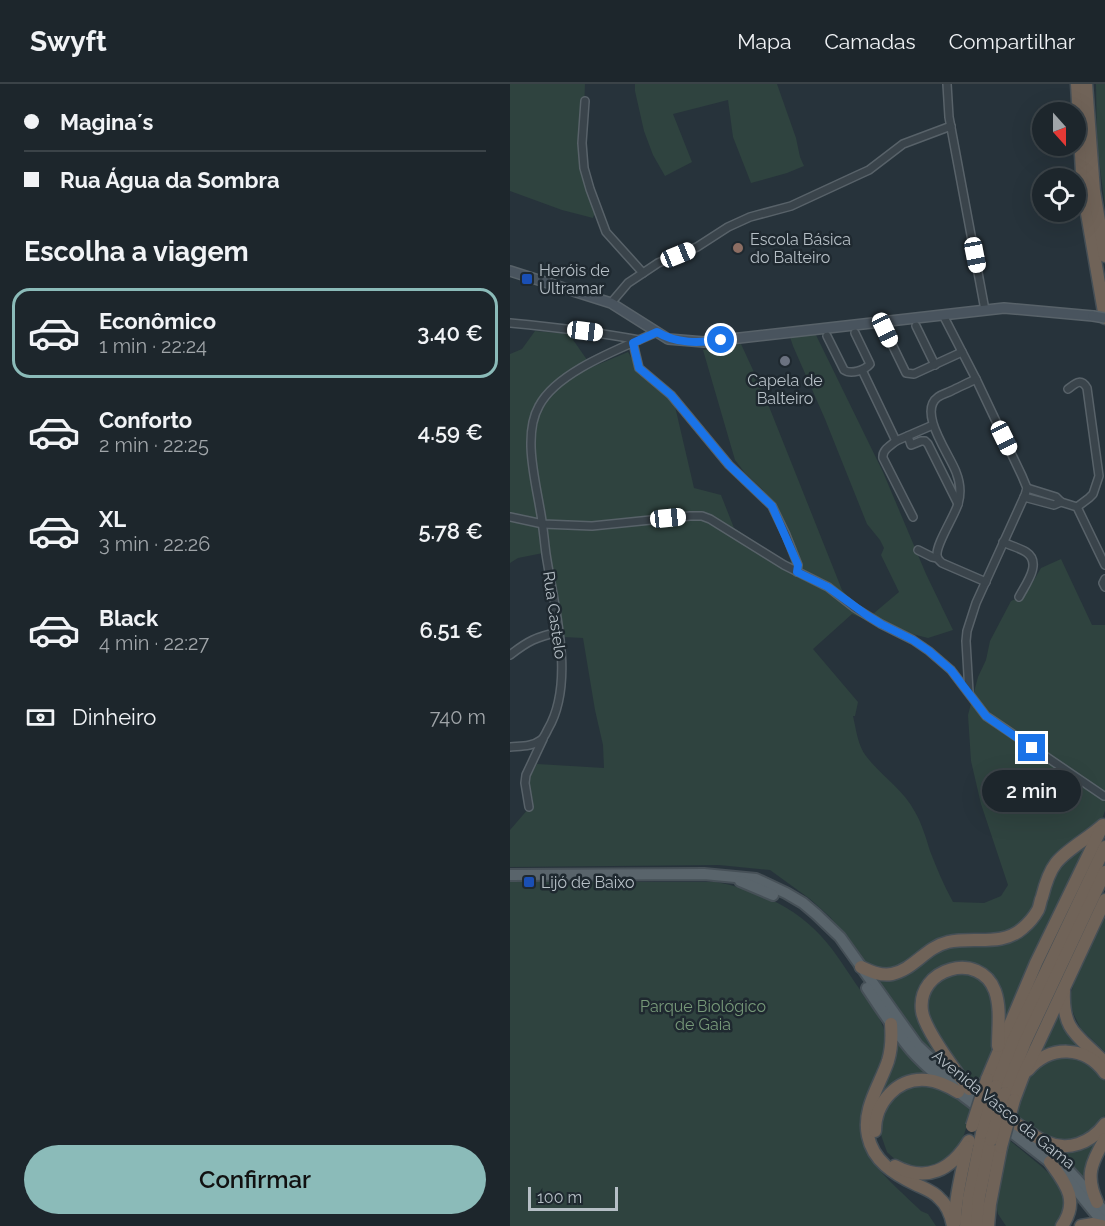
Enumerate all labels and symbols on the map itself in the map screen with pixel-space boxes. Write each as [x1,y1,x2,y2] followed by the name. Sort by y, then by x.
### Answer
[1032,102,1086,156] north arrow
[750,230,851,267] place label: Escola Básica do Balteiro
[963,236,987,274] car
[658,240,698,270] car
[731,241,745,255] marker: Escola Básica do Balteiro
[539,261,610,298] place label: Heróis de Ultramar
[520,272,534,286] marker: Heróis de Ultramar
[869,310,901,350] car
[566,320,604,342] car
[707,326,734,353] route start
[778,354,792,368] marker: Capela de Balteiro
[747,371,823,408] place label: Capela de Balteiro
[988,418,1020,458] car
[649,507,687,529] car
[539,570,570,660] street label: Rua Castelo
[1018,734,1045,761] route end
[982,769,1082,811] callout: 2 min
[541,873,635,892] place label: Lijó de Baixo
[522,875,536,889] marker: Lijó de Baixo
[640,997,766,1034] park label: Parque Biológico de Gaia
[929,1046,1079,1173] street label: Avenida Vasco da Gama
[528,1184,618,1212] scale bar

